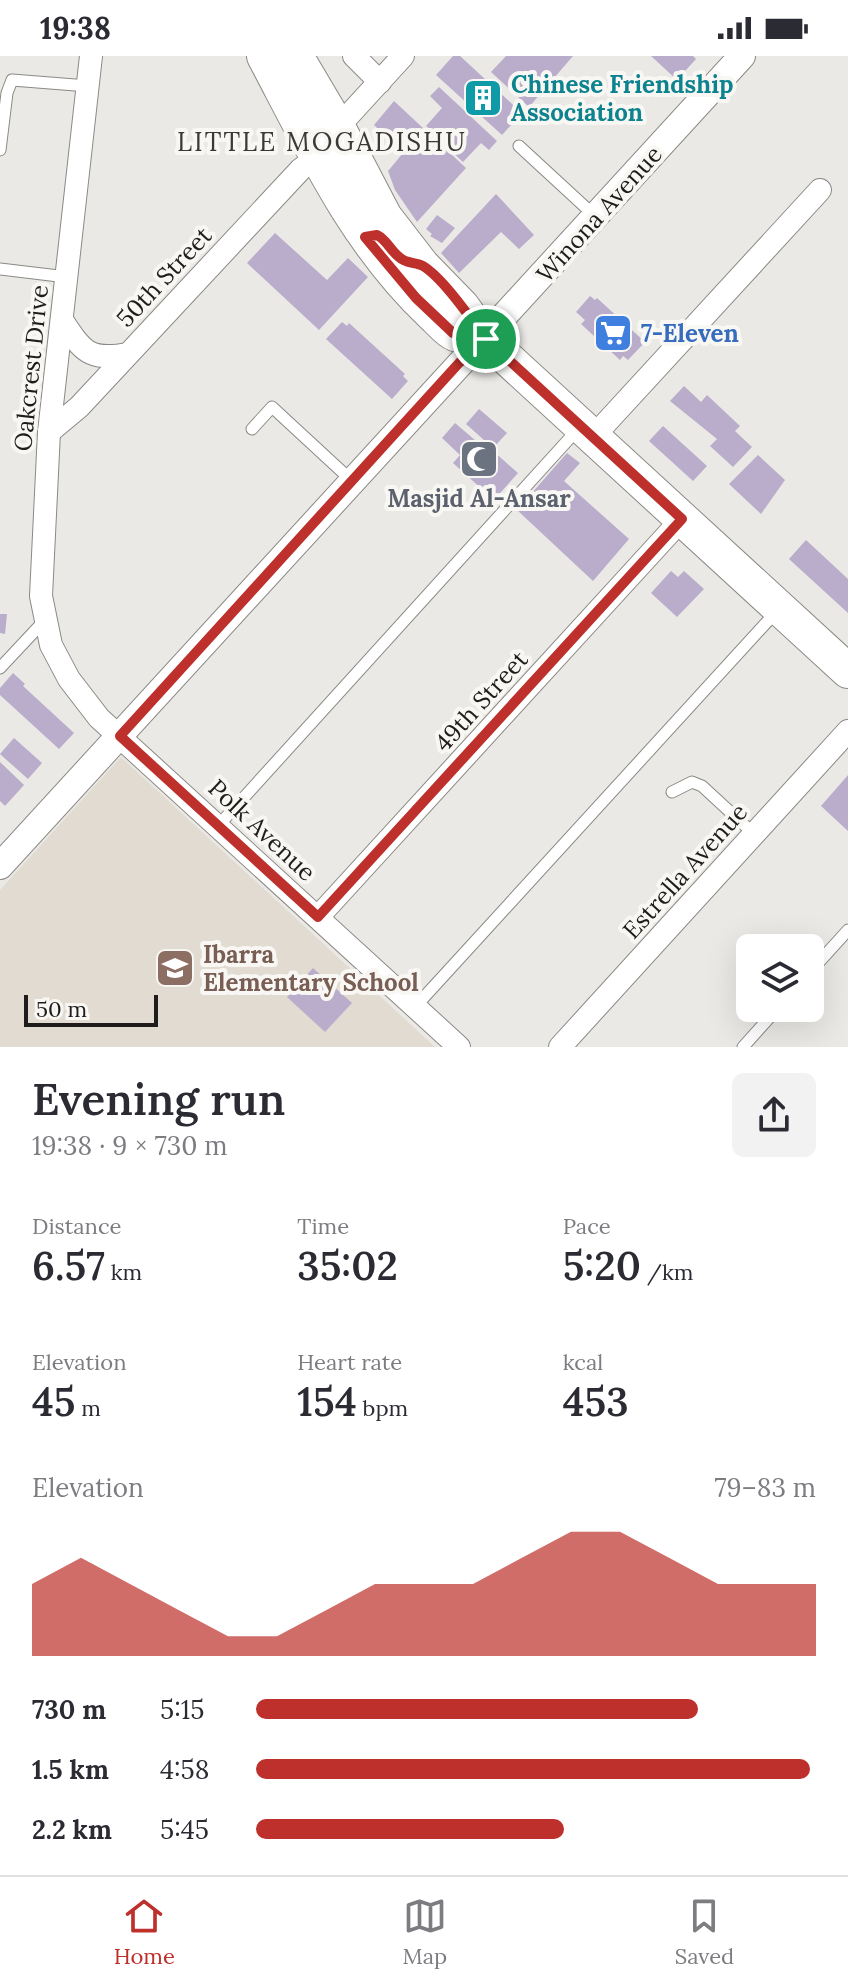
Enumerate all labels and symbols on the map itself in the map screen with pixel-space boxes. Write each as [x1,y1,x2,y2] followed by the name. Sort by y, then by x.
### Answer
[511,69,733,128] place label: Chinese Friendship Association
[462,77,504,119] building icon: Chinese Friendship Association
[177,125,467,158] district label: LITTLE MOGADISHU
[529,139,669,289] street label: Winona Avenue
[110,220,219,334] street label: 50th Street
[7,283,55,453] street label: Oakcrest Drive
[452,305,520,373] pin
[592,312,634,354] supermarket icon: 7-Eleven
[641,318,739,349] place label: 7-Eleven
[458,438,500,480] mosque icon: Masjid Al-Ansar
[387,483,571,514] place label: Masjid Al-Ansar
[428,644,535,758] street label: 49th Street
[202,772,322,888] street label: Polk Avenue
[616,797,754,945] street label: Estrella Avenue
[203,939,419,998] place label: Ibarra Elementary School
[154,947,196,989] school or university icon: Ibarra Elementary School
[24,991,158,1027] scale bar

